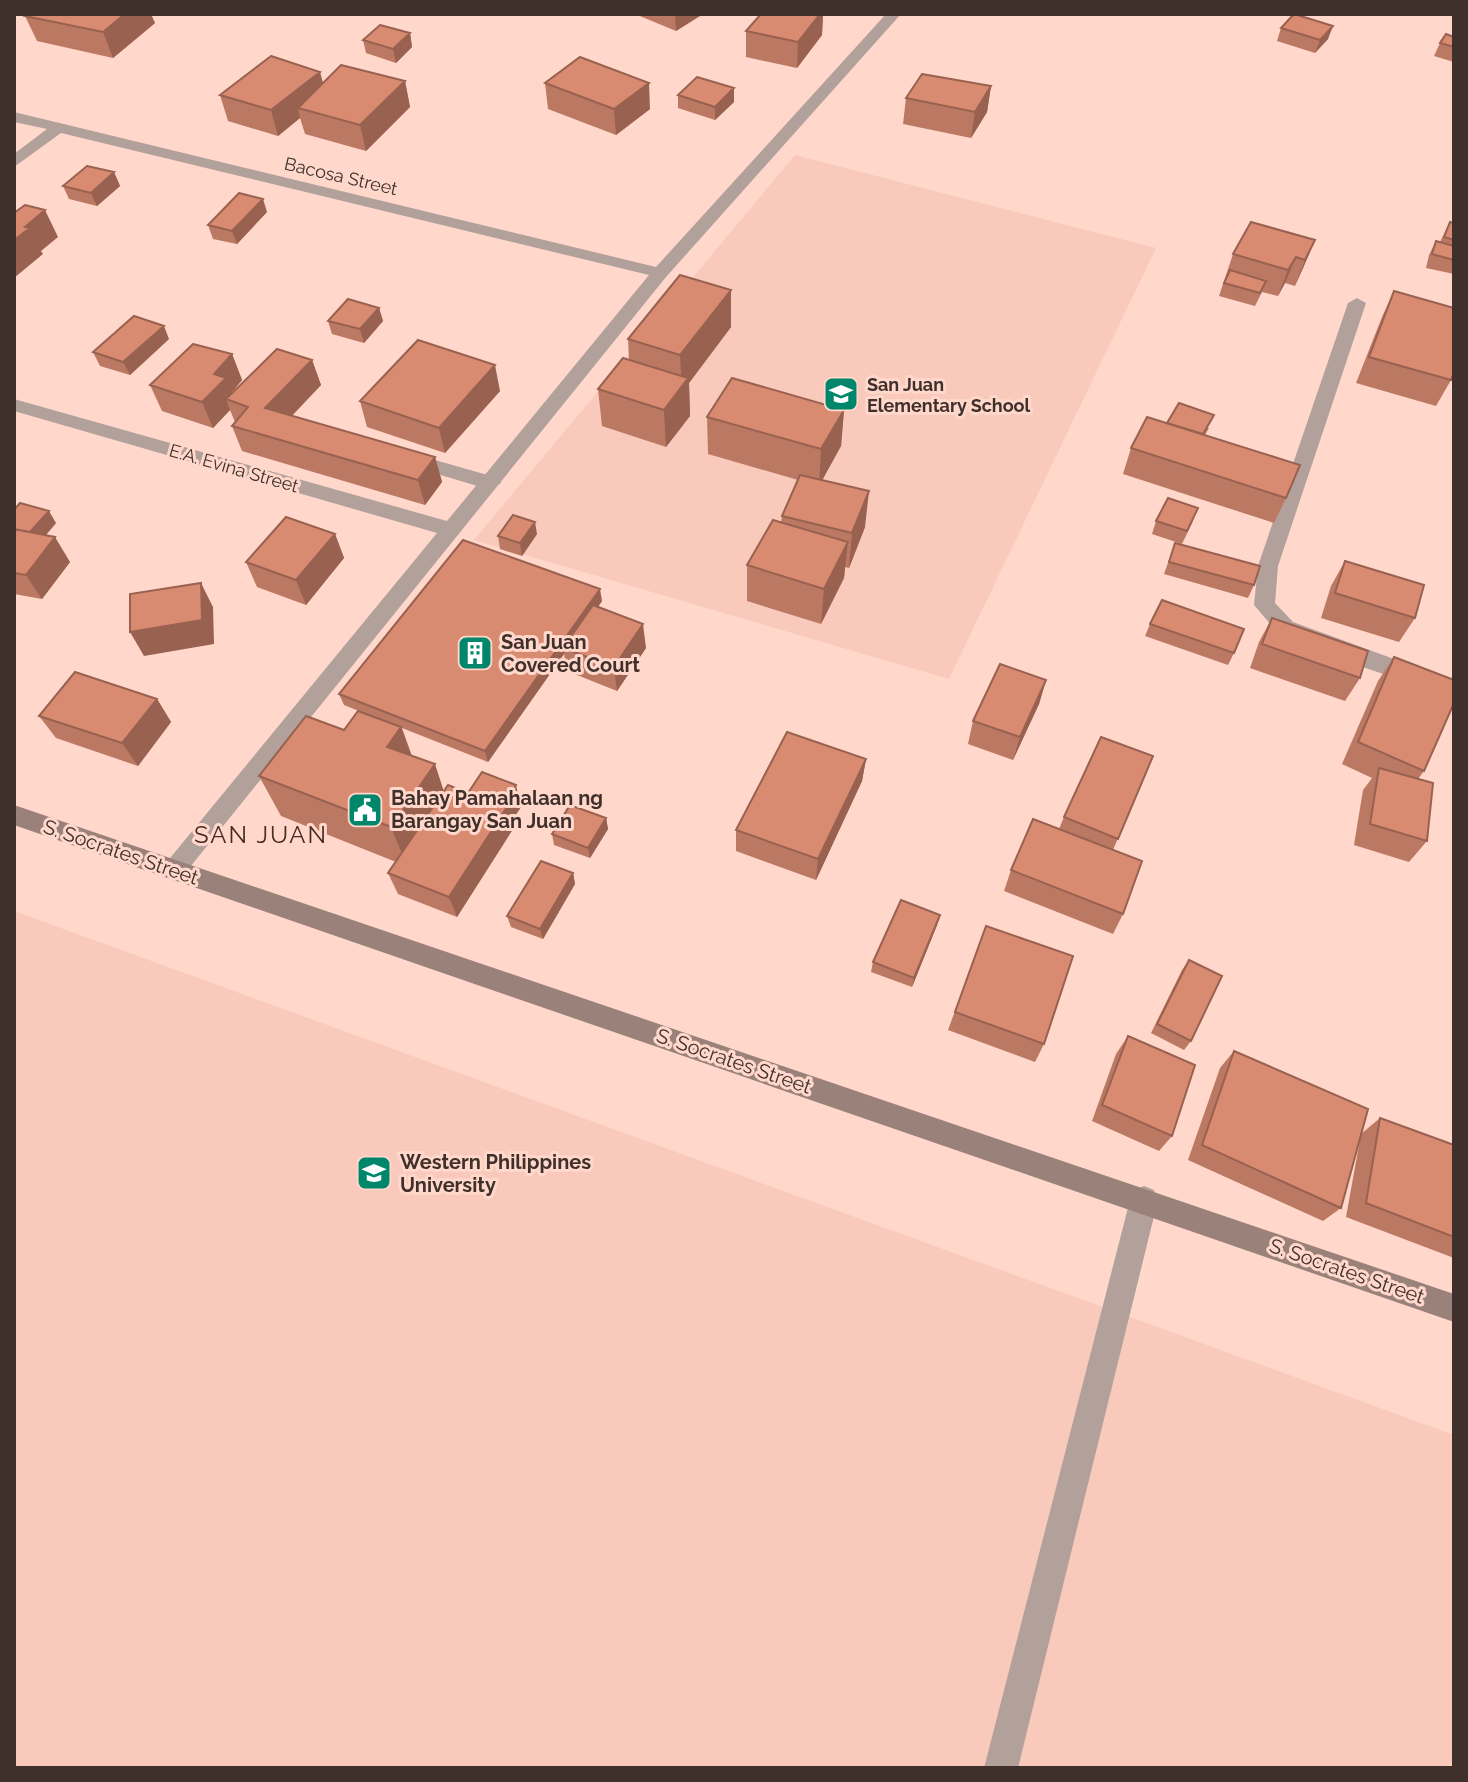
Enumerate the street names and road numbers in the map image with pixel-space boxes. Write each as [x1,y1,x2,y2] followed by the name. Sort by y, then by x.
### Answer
[282,153,400,199] street label: Bacosa Street
[167,440,301,496] street label: E.A. Evina Street
[40,814,202,890] street label: S. Socrates Street
[653,1023,815,1099] street label: S. Socrates Street
[1266,1233,1428,1309] street label: S. Socrates Street

